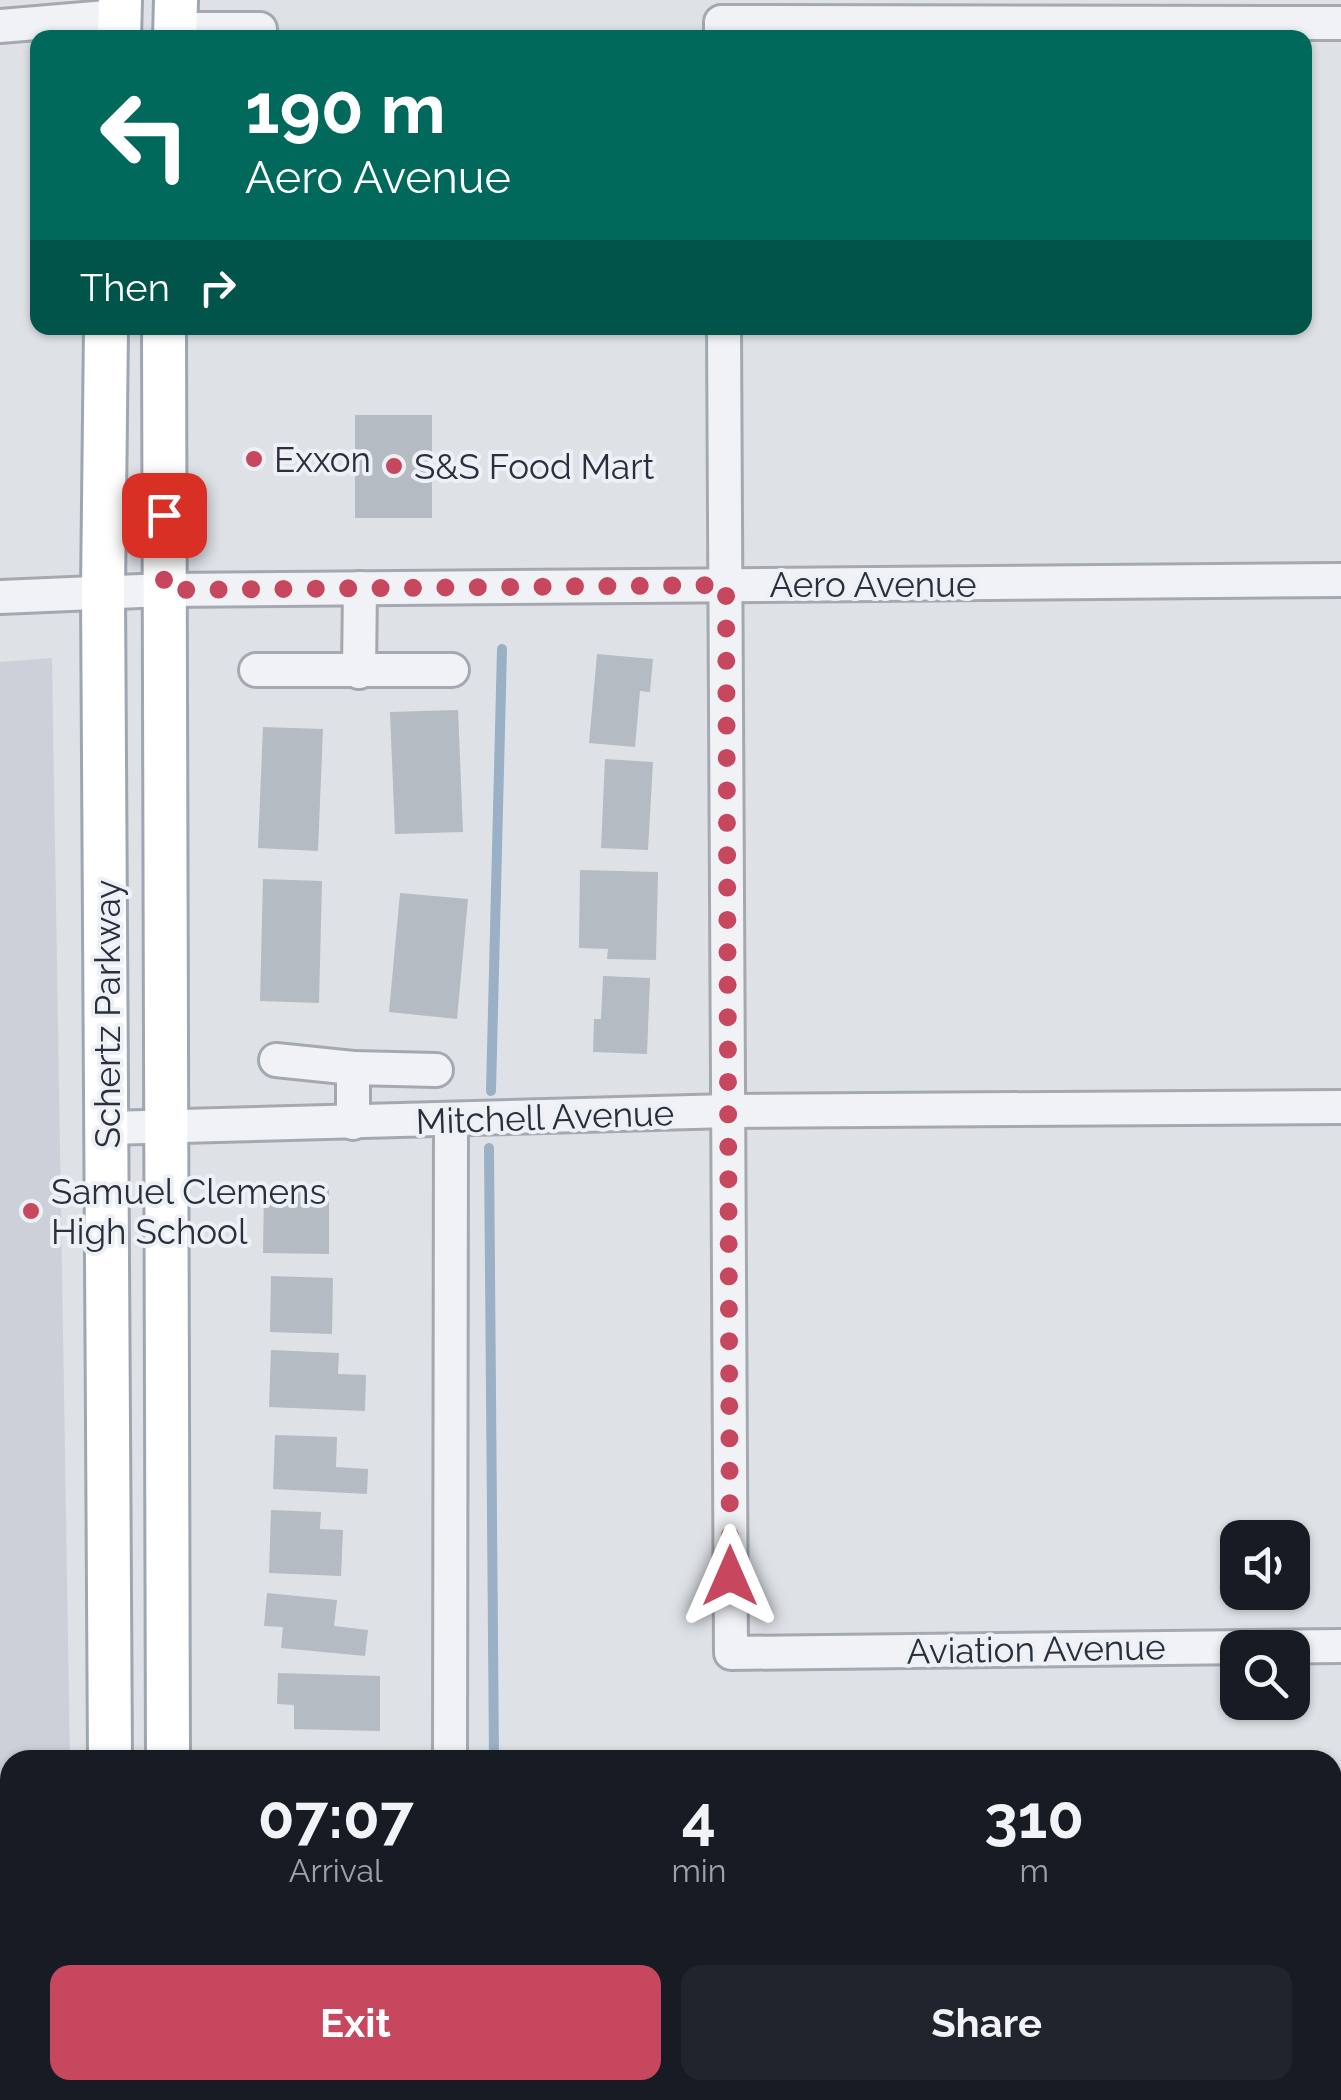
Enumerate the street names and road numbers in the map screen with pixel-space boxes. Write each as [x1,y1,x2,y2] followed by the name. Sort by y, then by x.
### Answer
[770,564,976,605] street label: Aero Avenue
[87,880,128,1148] street label: Schertz Parkway
[415,1092,675,1142] street label: Mitchell Avenue
[906,1626,1166,1672] street label: Aviation Avenue

